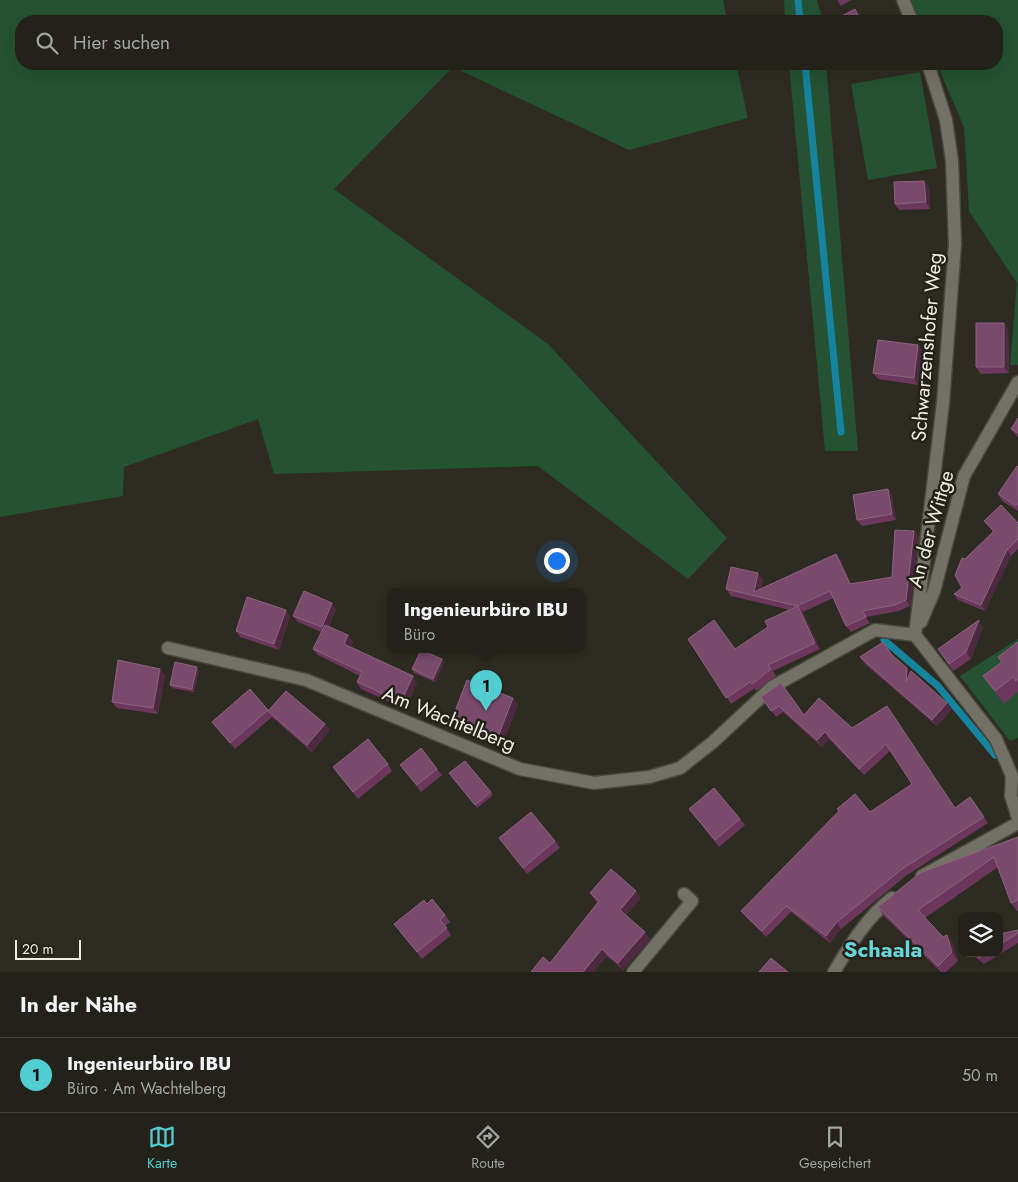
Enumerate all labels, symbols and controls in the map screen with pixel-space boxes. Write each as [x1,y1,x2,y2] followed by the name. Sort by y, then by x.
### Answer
[15,15,1003,70] search box
[33,29,61,57] icon: search
[73,29,170,56] text: Hier suchen
[904,251,950,443] street label: Schwarzenshofer Weg
[900,467,962,591] street label: An der Wittge
[544,548,570,574] your location
[387,588,585,653] popup
[404,596,568,623] text: Ingenieurbüro IBU
[404,623,435,646] text: Büro
[470,670,502,711] pin: 1
[378,679,520,759] street label: Am Wachtelberg
[958,912,1003,957] map controls
[958,912,1003,957] button: layers
[844,933,922,965] district label: Schaala
[15,937,81,960] scale bar
[22,939,54,959] text: 20 m
[20,990,137,1020] text: In der Nähe
[67,1050,231,1077] text: Ingenieurbüro IBU
[32,1064,40,1087] text: 1
[962,1064,998,1087] text: 50 m
[67,1077,226,1100] text: Büro · Am Wachtelberg
[147,1123,177,1173] tab: Karte
[471,1123,505,1173] tab: Route
[799,1123,871,1173] tab: Gespeichert

